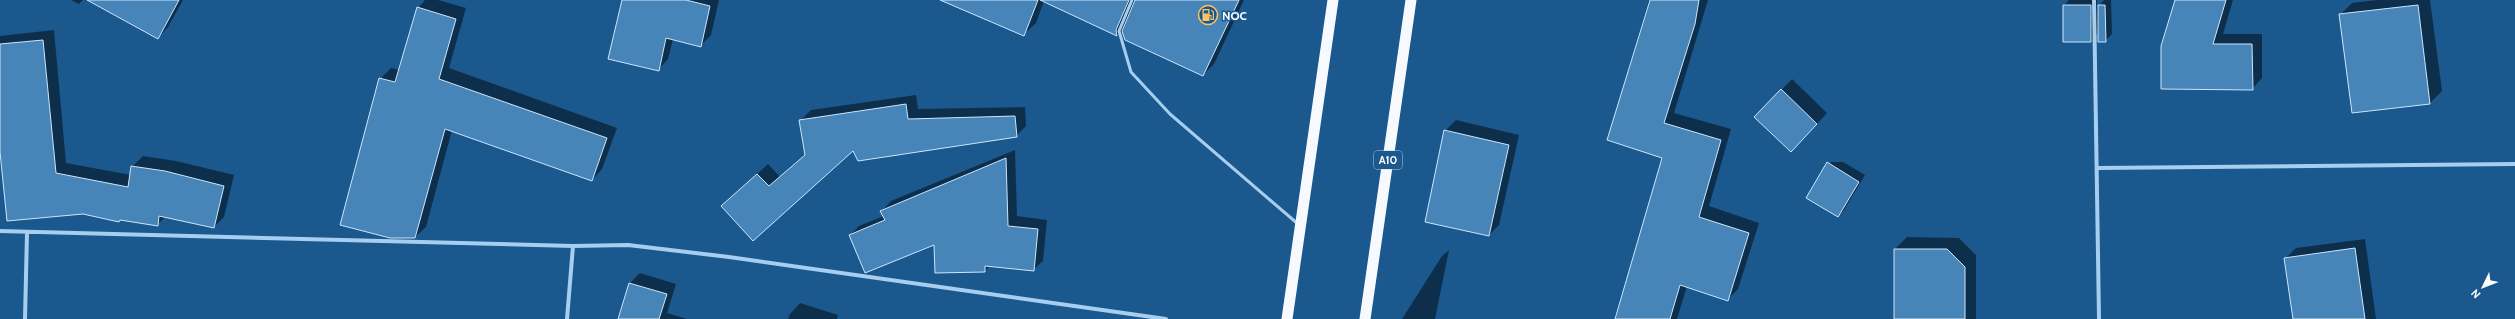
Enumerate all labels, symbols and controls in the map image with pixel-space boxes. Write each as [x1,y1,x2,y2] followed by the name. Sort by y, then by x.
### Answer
[1197,4,1219,26] fuel station icon: NOC
[1222,8,1247,23] place label: NOC
[1374,151,1402,169] road number: A10
[2463,267,2503,307] north arrow
[2468,286,2483,301] text: N

